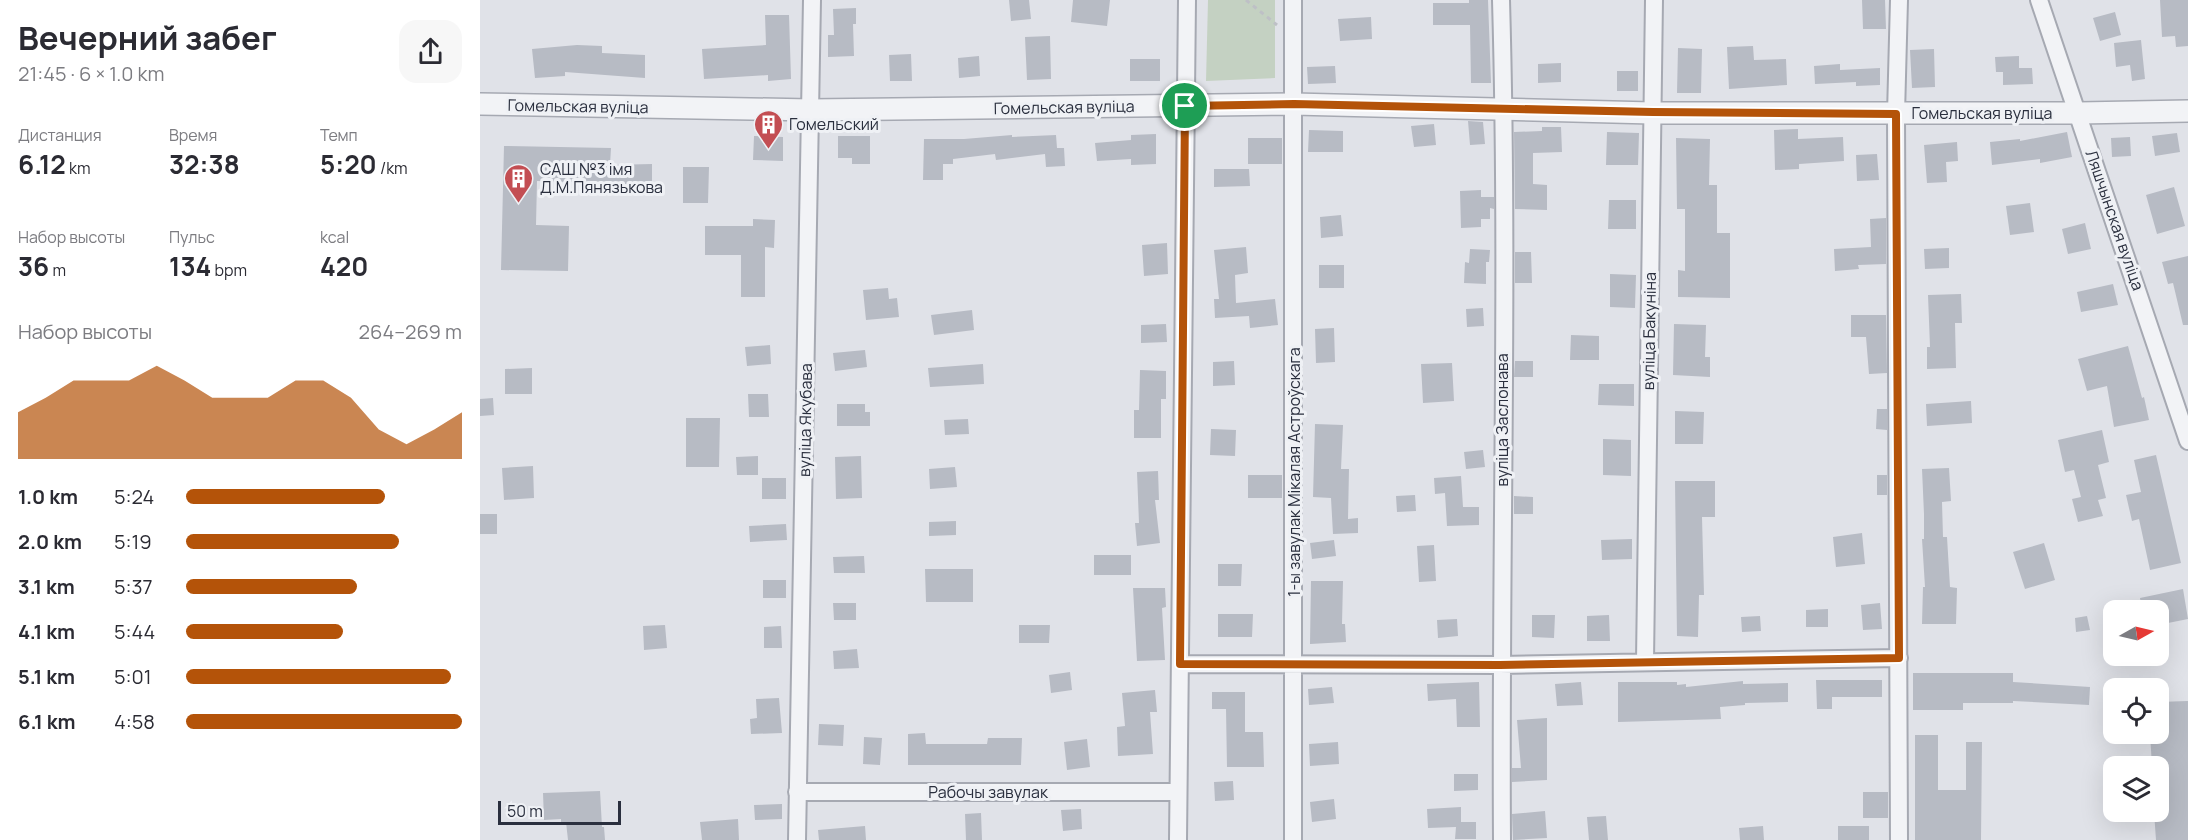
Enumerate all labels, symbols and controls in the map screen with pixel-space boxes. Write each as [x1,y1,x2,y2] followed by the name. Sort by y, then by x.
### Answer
[18,15,277,60] text: Вечерний забег
[399,20,462,83] button: share
[18,60,164,87] text: 21:45 · 6 × 1.0 km
[1159,80,1210,131] pin
[1168,89,1201,122] icon: arrive
[507,94,649,118] street label: Гомельская вуліца
[993,95,1135,119] street label: Гомельская вуліца
[1912,102,2052,124] street label: Гомельская вуліца
[752,108,784,150] building icon: Гомельский
[789,113,879,135] place label: Гомельский
[18,124,102,146] text: Дистанция
[169,124,217,146] text: Время
[320,124,358,146] text: Темп
[18,146,66,182] text: 6.12
[169,146,240,182] text: 32:38
[320,146,377,182] text: 5:20
[2081,147,2149,293] street label: Ляшчынская вуліца
[66,157,91,179] text: km
[377,157,408,179] text: /km
[540,158,663,198] place label: САШ №3 імя Д.М.Пянязькова
[503,162,535,204] building icon: САШ №3 імя Д.М.Пянязькова
[18,226,125,248] text: Набор высоты
[169,226,215,248] text: Пульс
[320,226,349,248] text: kcal
[18,248,49,284] text: 36
[169,248,211,284] text: 134
[320,248,368,284] text: 420
[49,259,66,281] text: m
[211,259,247,281] text: bpm
[1637,272,1661,390] street label: вуліца Бакуніна
[18,318,152,345] text: Набор высоты
[359,318,462,345] text: 264–269 m
[1283,347,1305,597] street label: 1-ы завулак Мікалая Астроўскага
[1491,353,1513,487] street label: вуліца Заслонава
[793,363,817,477] street label: вуліца Якубава
[18,483,78,510] text: 1.0 km
[114,483,154,510] text: 5:24
[18,528,82,555] text: 2.0 km
[114,528,152,555] text: 5:19
[18,573,75,600] text: 3.1 km
[114,573,153,600] text: 5:37
[2103,600,2169,666] north arrow
[2103,600,2169,822] map controls
[18,618,75,645] text: 4.1 km
[114,618,155,645] text: 5:44
[18,663,75,690] text: 5.1 km
[114,663,152,690] text: 5:01
[2103,678,2169,744] button: locate
[18,708,76,735] text: 6.1 km
[114,708,155,735] text: 4:58
[2103,756,2169,822] button: layers
[928,781,1049,803] street label: Рабочы завулак
[498,798,621,826] scale bar
[507,800,543,822] text: 50 m

